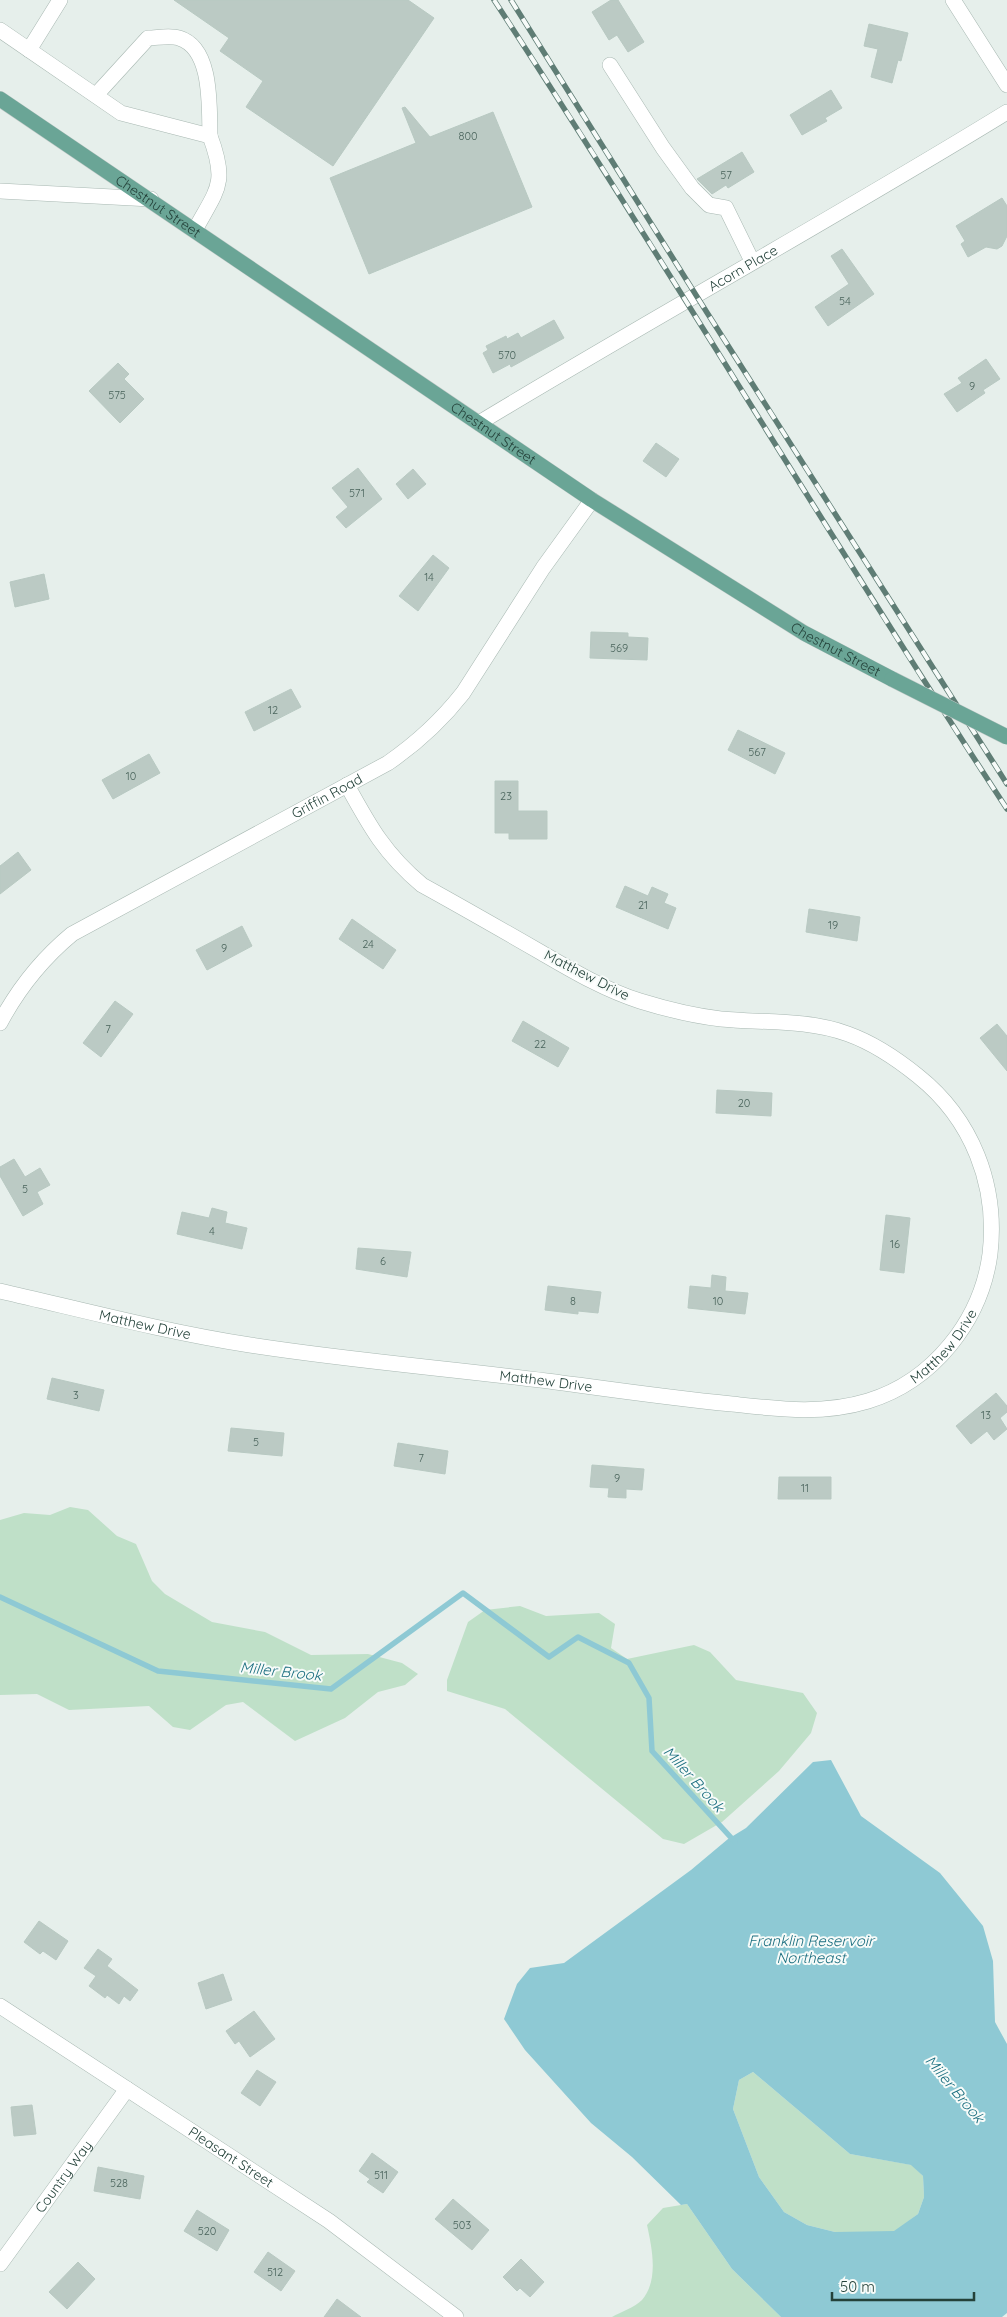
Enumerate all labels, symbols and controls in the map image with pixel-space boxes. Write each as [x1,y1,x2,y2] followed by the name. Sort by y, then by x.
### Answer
[458,129,478,143] house number: 800
[720,168,732,182] house number: 57
[112,171,205,242] street label: Chestnut Street
[705,241,781,295] street label: Acorn Place
[839,294,851,308] house number: 54
[498,348,516,362] house number: 570
[969,379,975,393] house number: 9
[108,388,126,402] house number: 575
[447,398,540,469] street label: Chestnut Street
[349,486,365,500] house number: 571
[424,570,434,584] house number: 14
[787,618,884,681] street label: Chestnut Street
[610,641,628,655] house number: 569
[268,703,278,717] house number: 12
[748,745,766,759] house number: 567
[126,769,136,783] house number: 10
[288,770,365,823] street label: Griffin Road
[500,789,512,803] house number: 23
[638,898,648,912] house number: 21
[828,918,838,932] house number: 19
[362,937,374,951] house number: 24
[221,941,227,955] house number: 9
[541,946,633,1004] street label: Matthew Drive
[105,1022,111,1036] house number: 7
[534,1037,546,1051] house number: 22
[738,1096,750,1110] house number: 20
[22,1182,28,1196] house number: 5
[209,1224,215,1238] house number: 4
[890,1237,900,1251] house number: 16
[380,1254,386,1268] house number: 6
[570,1294,576,1308] house number: 8
[713,1294,723,1308] house number: 10
[97,1306,193,1343] street label: Matthew Drive
[907,1306,981,1387] street label: Matthew Drive
[499,1366,594,1396] street label: Matthew Drive
[73,1388,79,1402] house number: 3
[981,1408,991,1422] house number: 13
[253,1435,259,1449] house number: 5
[418,1451,424,1465] house number: 7
[614,1471,620,1485] house number: 9
[801,1481,809,1495] house number: 11
[239,1657,325,1685] water label: Miller Brook
[659,1742,730,1817] water label: Miller Brook
[748,1931,876,1967] water label: Franklin Reservoir Northeast
[921,2051,990,2128] water label: Miller Brook
[185,2123,277,2191] street label: Pleasant Street
[31,2137,96,2216] street label: Country Way
[374,2168,388,2182] house number: 511
[110,2176,128,2190] house number: 528
[453,2218,471,2232] house number: 503
[198,2224,216,2238] house number: 520
[267,2265,283,2279] house number: 512
[832,2270,974,2302] scale bar
[840,2277,875,2296] text: 50 m

